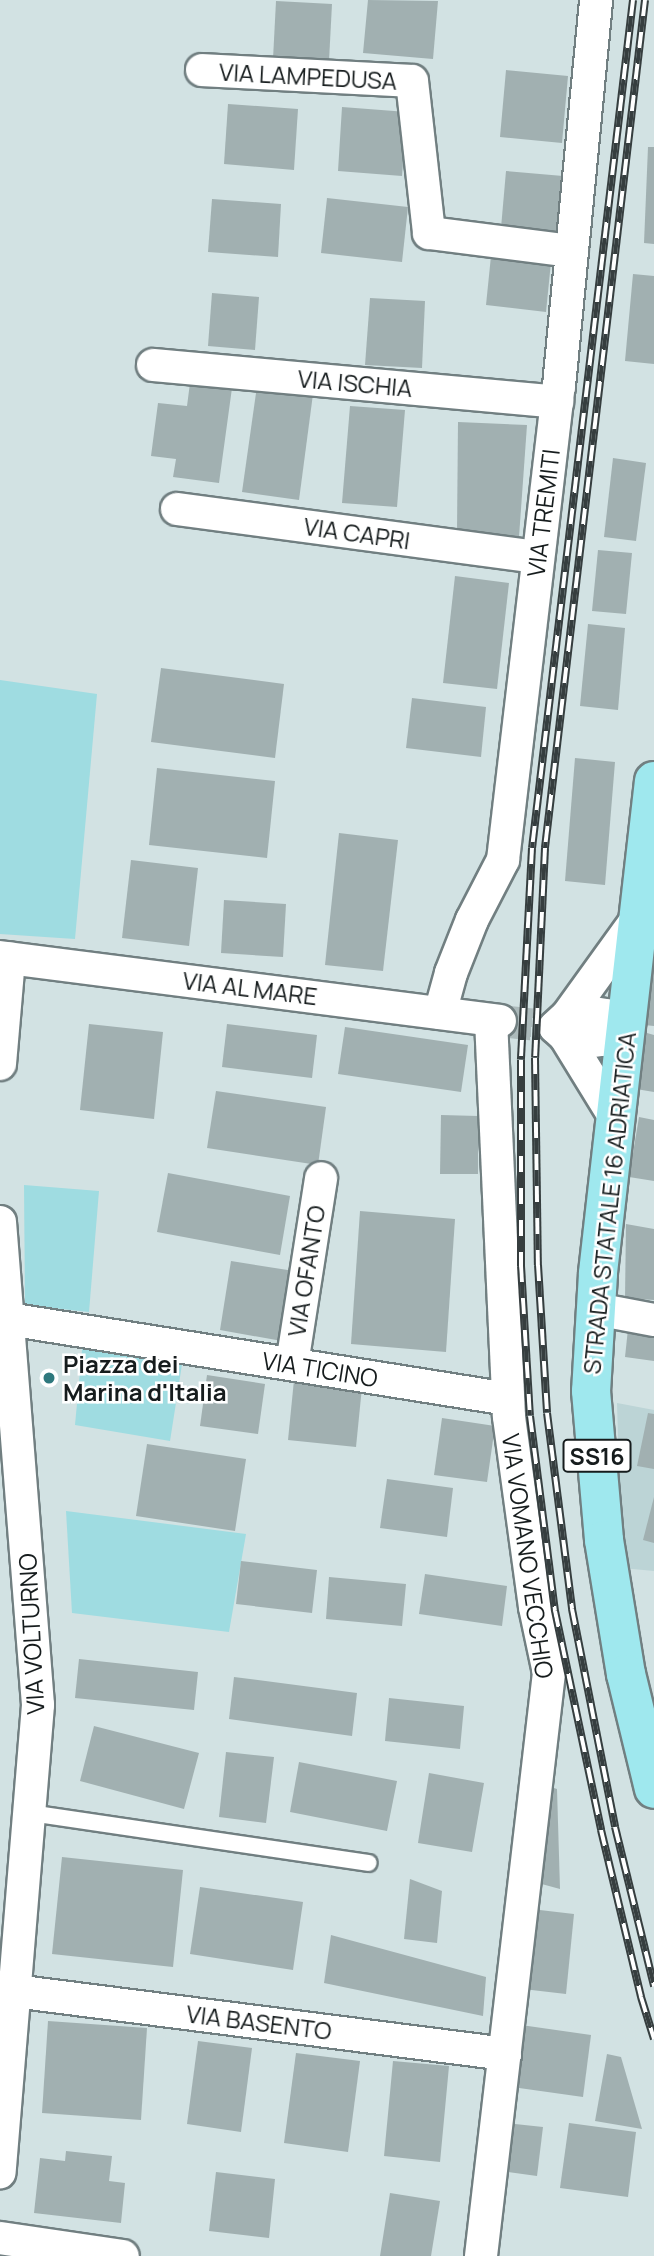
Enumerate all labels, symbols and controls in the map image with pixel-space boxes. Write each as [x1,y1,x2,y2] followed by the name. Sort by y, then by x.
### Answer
[218,57,398,95] street label: VIA LAMPEDUSA
[297,364,413,402] street label: VIA ISCHIA
[521,447,565,579] street label: VIA TREMITI
[302,511,412,555] street label: VIA CAPRI
[180,965,320,1011] street label: VIA AL MARE
[577,1030,641,1376] street label: STRADA STATALE 16 ADRIATICA
[281,1203,331,1339] street label: VIA OFANTO
[260,1346,380,1392] street label: VIA TICINO
[63,1350,227,1406] place label: Piazza dei Marina d'Italia
[41,1370,57,1386] marker: Piazza dei Marina d'Italia
[497,1432,559,1680] street label: VIA VOMANO VECCHIO
[562,1436,632,1476] road number: SS16
[12,1553,50,1715] street label: VIA VOLTURNO
[185,1999,333,2045] street label: VIA BASENTO

